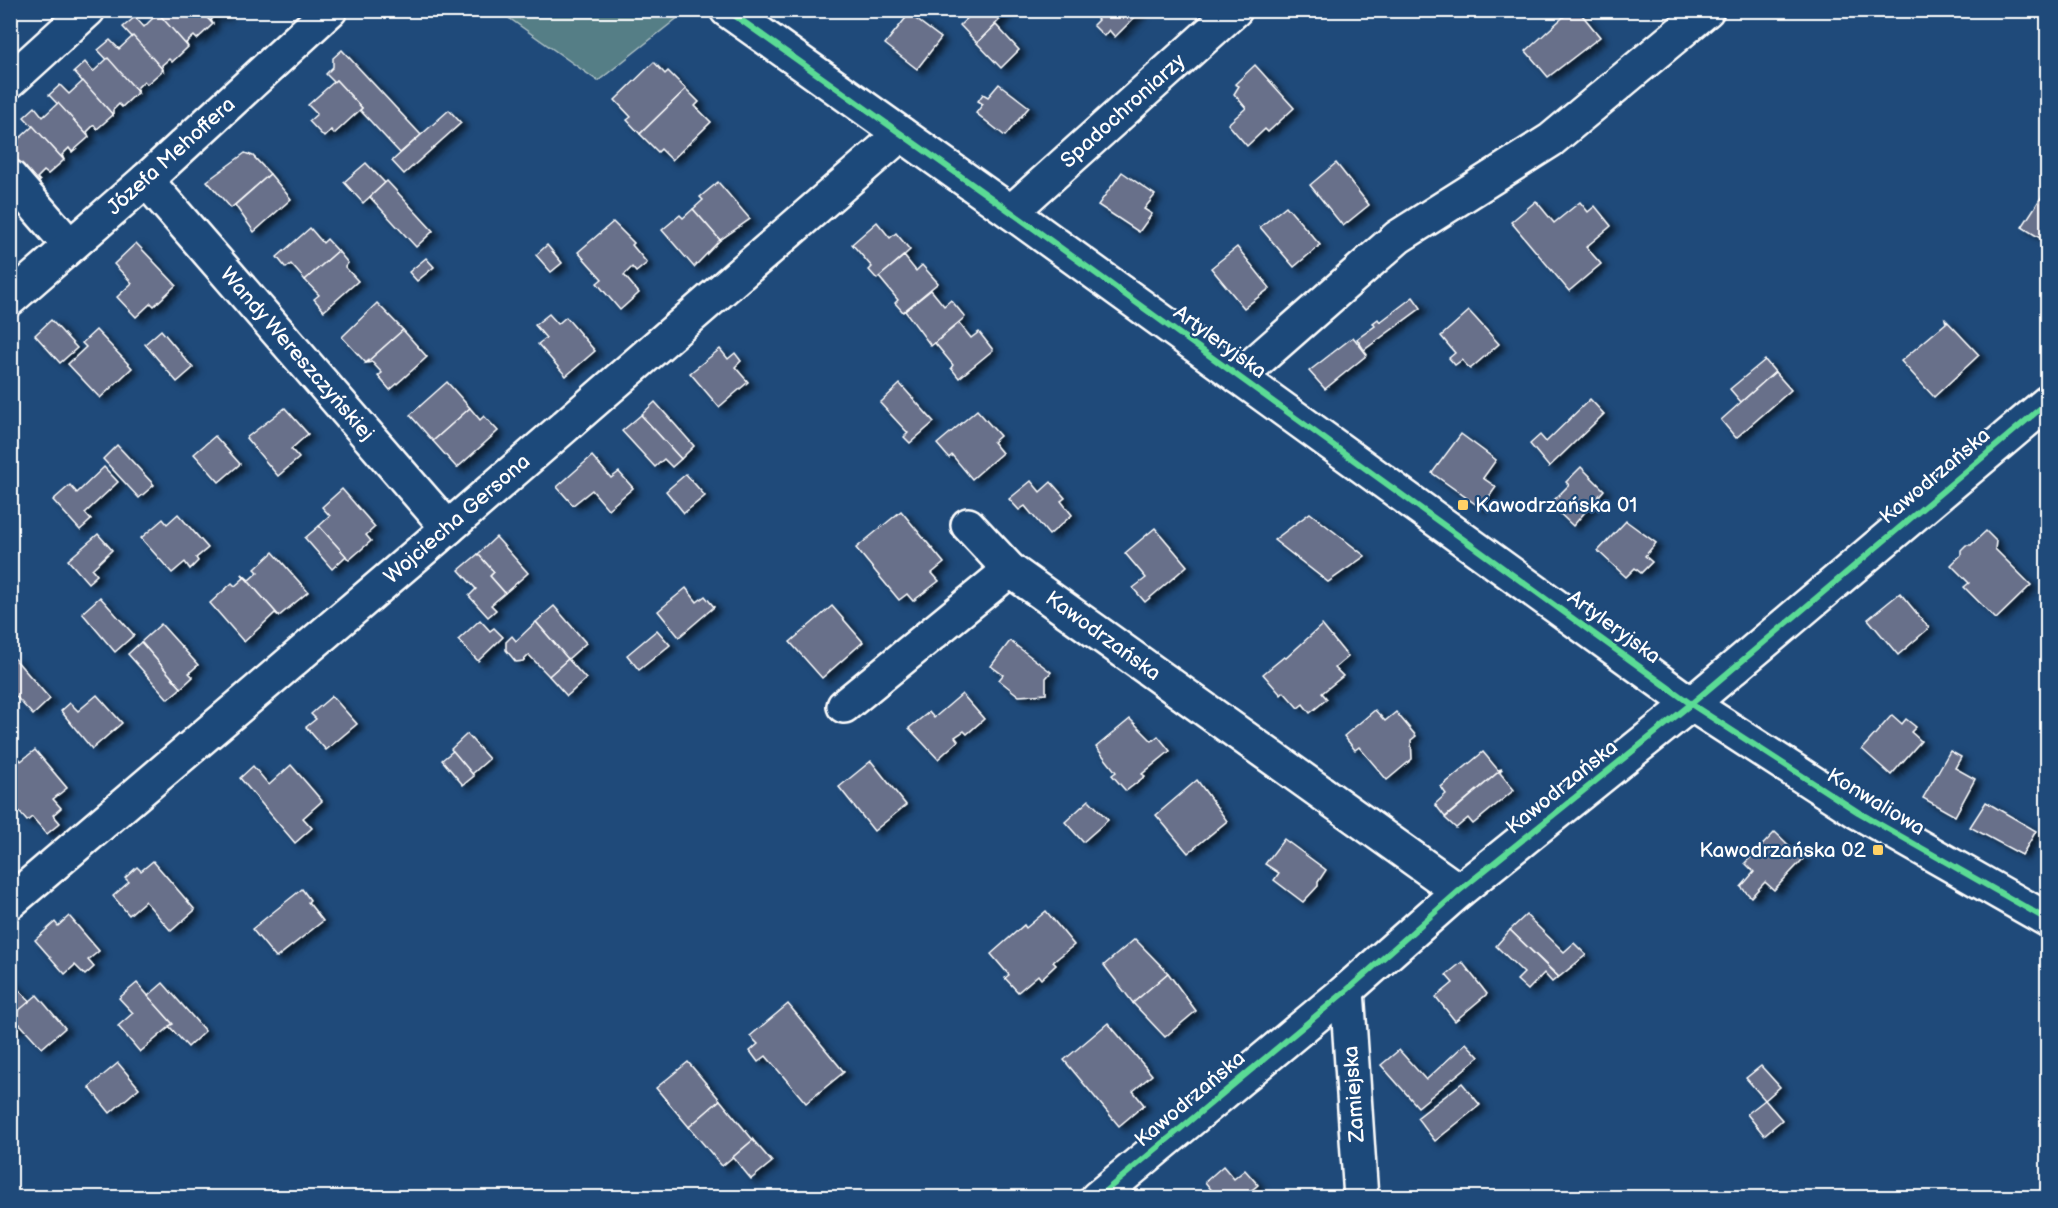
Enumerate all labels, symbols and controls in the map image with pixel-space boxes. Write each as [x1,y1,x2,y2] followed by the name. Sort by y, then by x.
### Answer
[1056,48,1191,173] street label: Spadochroniarzy
[102,92,240,220] street label: Józefa Mehoffera
[215,262,379,446] street label: Wandy Wereszczyńskiej
[1169,300,1271,384] street label: Artyleryjska
[1875,423,1995,529] street label: Kawodrzańska
[379,449,535,589] street label: Wojciecha Gersona
[1475,493,1637,518] place label: Kawodrzańska 01
[1456,498,1470,512] marker: Kawodrzańska 01
[1563,585,1665,669] street label: Artyleryjska
[1041,586,1165,686] street label: Kawodrzańska
[1501,734,1623,840] street label: Kawodrzańska
[1822,763,1930,841] street label: Konwaliowa
[1699,838,1867,863] place label: Kawodrzańska 02
[1871,843,1885,857] marker: Kawodrzańska 02
[1338,1045,1370,1144] street label: Zamiejska
[1130,1046,1250,1152] street label: Kawodrzańska

